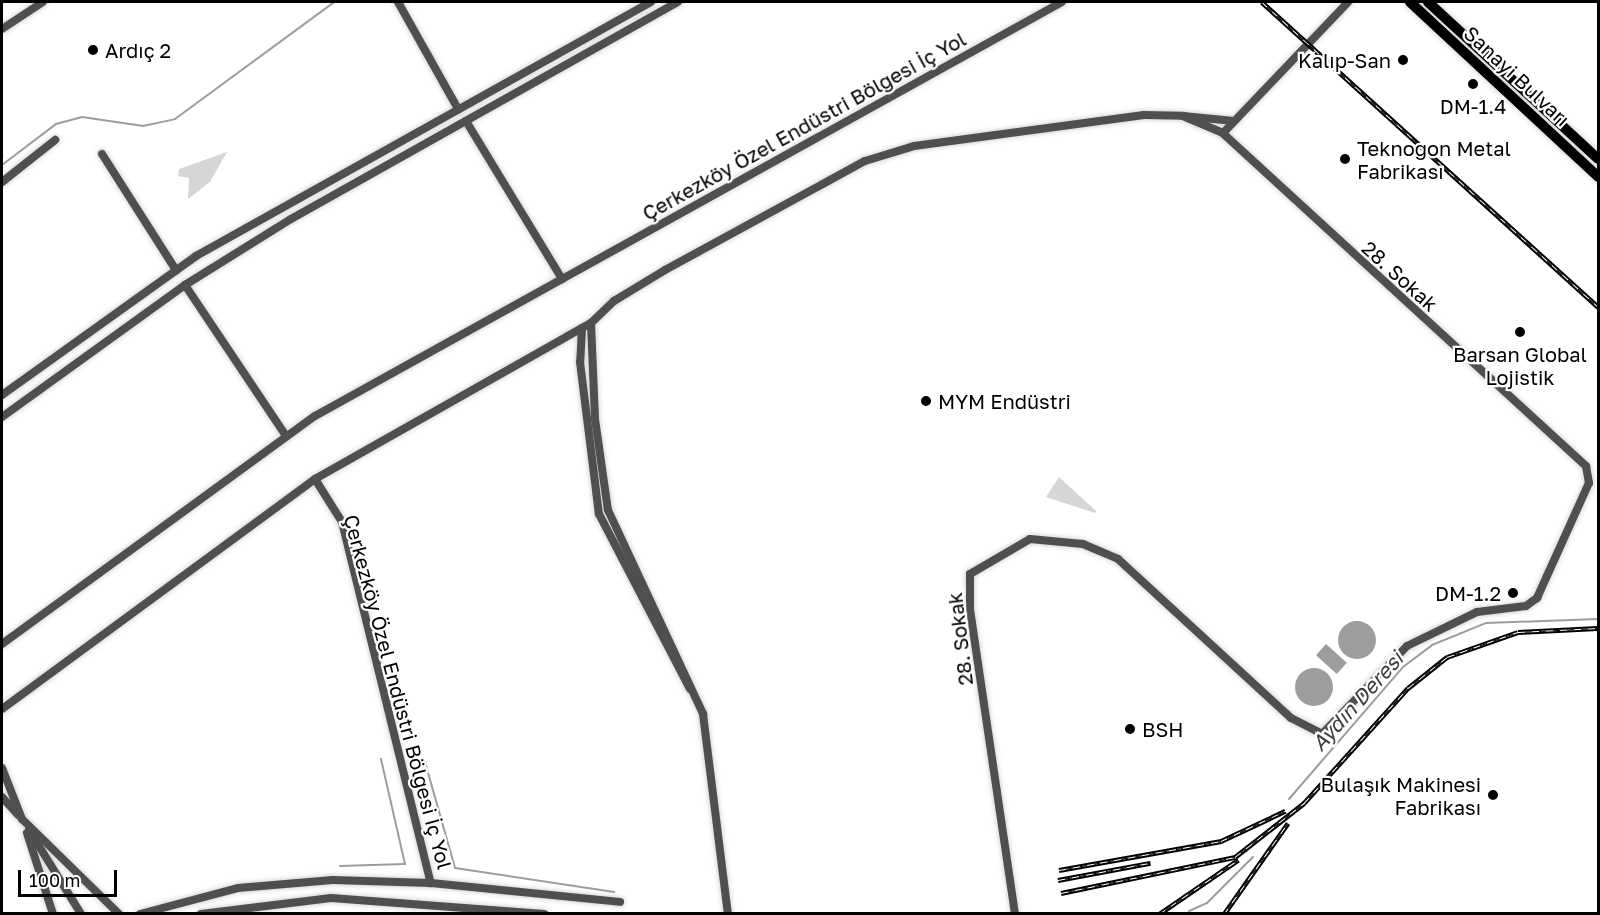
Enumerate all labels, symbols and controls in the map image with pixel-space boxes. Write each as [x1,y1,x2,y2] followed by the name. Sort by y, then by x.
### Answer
[1459,21,1575,131] street label: Sanayi Bulvarı
[638,27,970,225] street label: Çerkezköy Özel Endüstri Bölgesi İç Yol
[105,38,171,62] place label: Ardıç 2
[86,43,100,57] marker: Ardıç 2
[1298,48,1391,72] place label: Kalıp-San
[1396,53,1410,67] marker: Kalıp-San
[1466,77,1480,91] marker: DM-1.4
[1440,94,1506,118] place label: DM-1.4
[1357,136,1511,183] place label: Teknogon Metal Fabrikası
[1338,152,1352,166] marker: Teknogon Metal Fabrikası
[1357,236,1443,316] street label: 28. Sokak
[1513,325,1527,339] marker: Barsan Global Lojistik
[1453,342,1587,389] place label: Barsan Global Lojistik
[938,389,1071,413] place label: MYM Endüstri
[919,394,933,408] marker: MYM Endüstri
[339,512,457,872] street label: Çerkezköy Özel Endüstri Bölgesi İç Yol
[1435,581,1501,605] place label: DM-1.2
[1506,586,1520,600] marker: DM-1.2
[942,591,978,687] street label: 28. Sokak
[1306,646,1408,756] water label: Aydın Deresi
[1142,717,1183,741] place label: BSH
[1123,722,1137,736] marker: BSH
[1321,772,1481,819] place label: Bulaşık Makinesi Fabrikası
[1486,788,1500,802] marker: Bulaşık Makinesi Fabrikası
[21,858,120,896] scale bar
[29,869,80,891] text: 100 m

